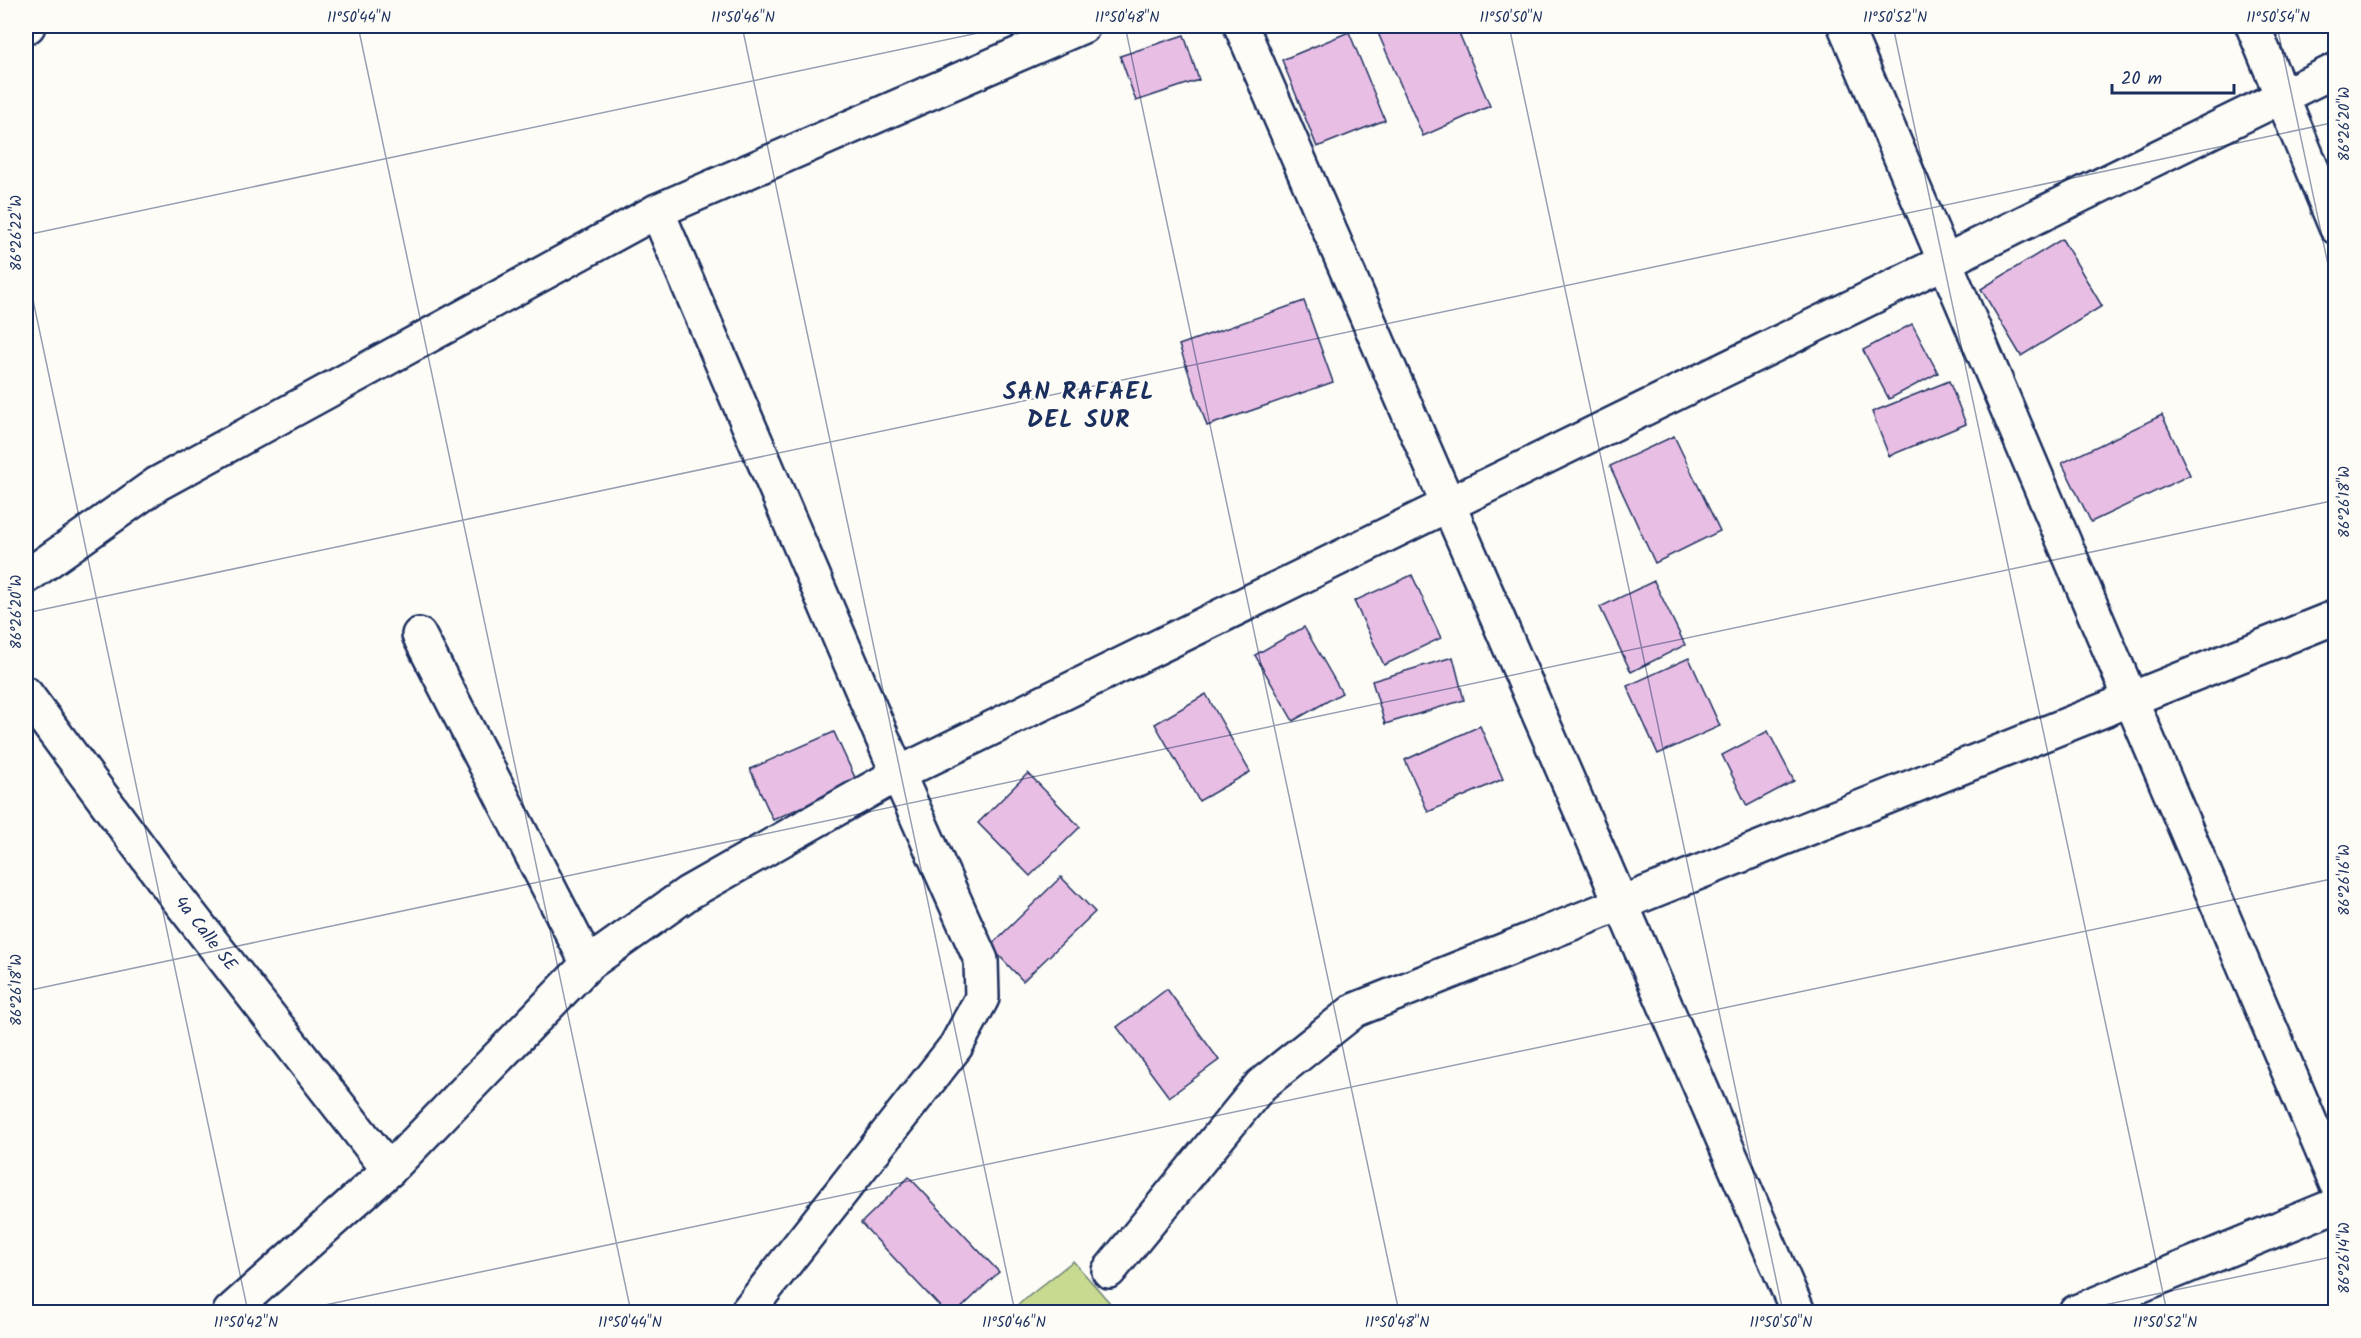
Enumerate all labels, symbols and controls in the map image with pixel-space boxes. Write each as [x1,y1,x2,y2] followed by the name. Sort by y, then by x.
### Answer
[327,6,391,30] text: 11°50'44"N
[711,6,775,30] text: 11°50'46"N
[1095,6,1159,30] text: 11°50'48"N
[1480,6,1542,30] text: 11°50'50"N
[1863,6,1927,30] text: 11°50'52"N
[2246,6,2310,30] text: 11°50'54"N
[2112,57,2234,95] scale bar
[2121,65,2162,94] text: 20 m
[2333,86,2357,161] text: 86°26'20"W
[5,195,29,271] text: 86°26'22"W
[1003,373,1155,440] district label: SAN RAFAEL DEL SUR
[2333,466,2357,538] text: 86°26'18"W
[5,574,29,649] text: 86°26'20"W
[2333,844,2357,916] text: 86°26'16"W
[166,890,244,978] street label: 4a Calle SE
[5,954,29,1026] text: 86°26'18"W
[2333,1222,2357,1294] text: 86°26'14"W
[214,1311,278,1335] text: 11°50'42"N
[598,1311,662,1335] text: 11°50'44"N
[982,1311,1046,1335] text: 11°50'46"N
[1365,1311,1429,1335] text: 11°50'48"N
[1750,1311,1812,1335] text: 11°50'50"N
[2133,1311,2197,1335] text: 11°50'52"N

